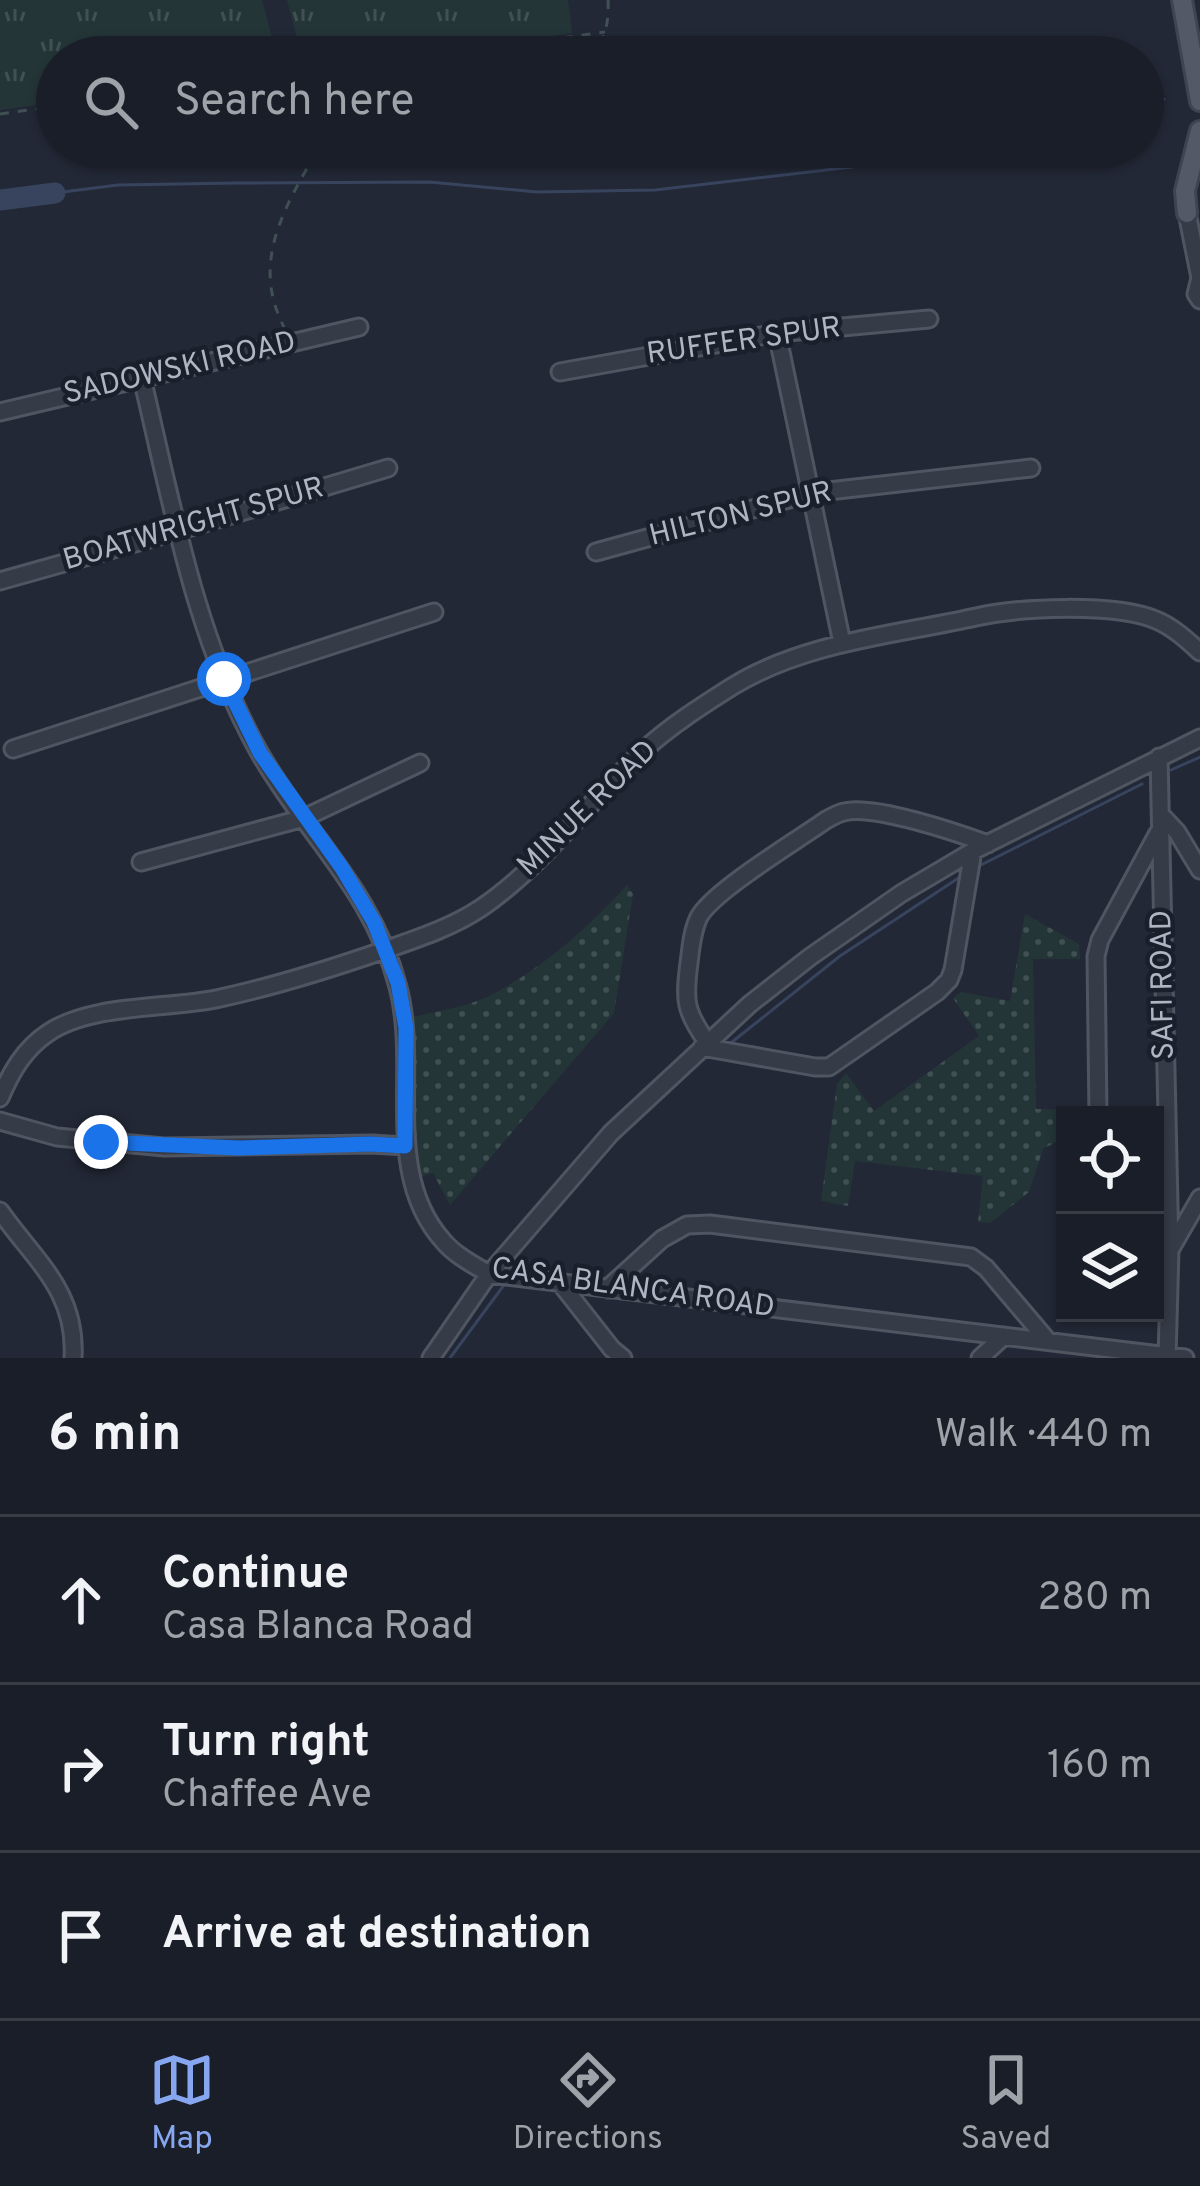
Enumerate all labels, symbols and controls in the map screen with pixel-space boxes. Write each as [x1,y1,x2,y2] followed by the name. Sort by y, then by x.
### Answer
[36,36,1164,168] search box
[78,69,144,135] icon: search
[174,74,414,131] text: Search here
[644,310,844,374] street label: RUFFER SPUR
[60,324,300,414] street label: SADOWSKI ROAD
[59,470,329,580] street label: BOATWRIGHT SPUR
[646,474,836,556] street label: HILTON SPUR
[197,652,251,706] route start
[510,733,666,885] street label: MINUE ROAD
[1144,910,1184,1060] street label: SAFI ROAD
[1056,1106,1164,1322] map controls
[1056,1106,1164,1214] button: locate
[74,1115,128,1169] route end
[1056,1214,1164,1322] button: layers
[489,1251,777,1327] street label: CASA BLANCA ROAD
[48,1404,181,1469] text: 6 min
[935,1412,1152,1461] text: Walk · 440 m
[162,1547,349,1604] text: Continue
[48,1567,114,1633] icon: ahead
[1037,1575,1152,1624] text: 280 m
[162,1604,474,1653] text: Casa Blanca Road
[162,1715,370,1772] text: Turn right
[48,1735,114,1801] icon: right
[1047,1743,1152,1792] text: 160 m
[162,1772,372,1821] text: Chaffee Ave
[48,1903,114,1969] icon: arrive
[162,1907,592,1964] text: Arrive at destination
[149,2047,215,2161] tab: Map
[513,2047,663,2161] tab: Directions
[960,2047,1051,2161] tab: Saved

